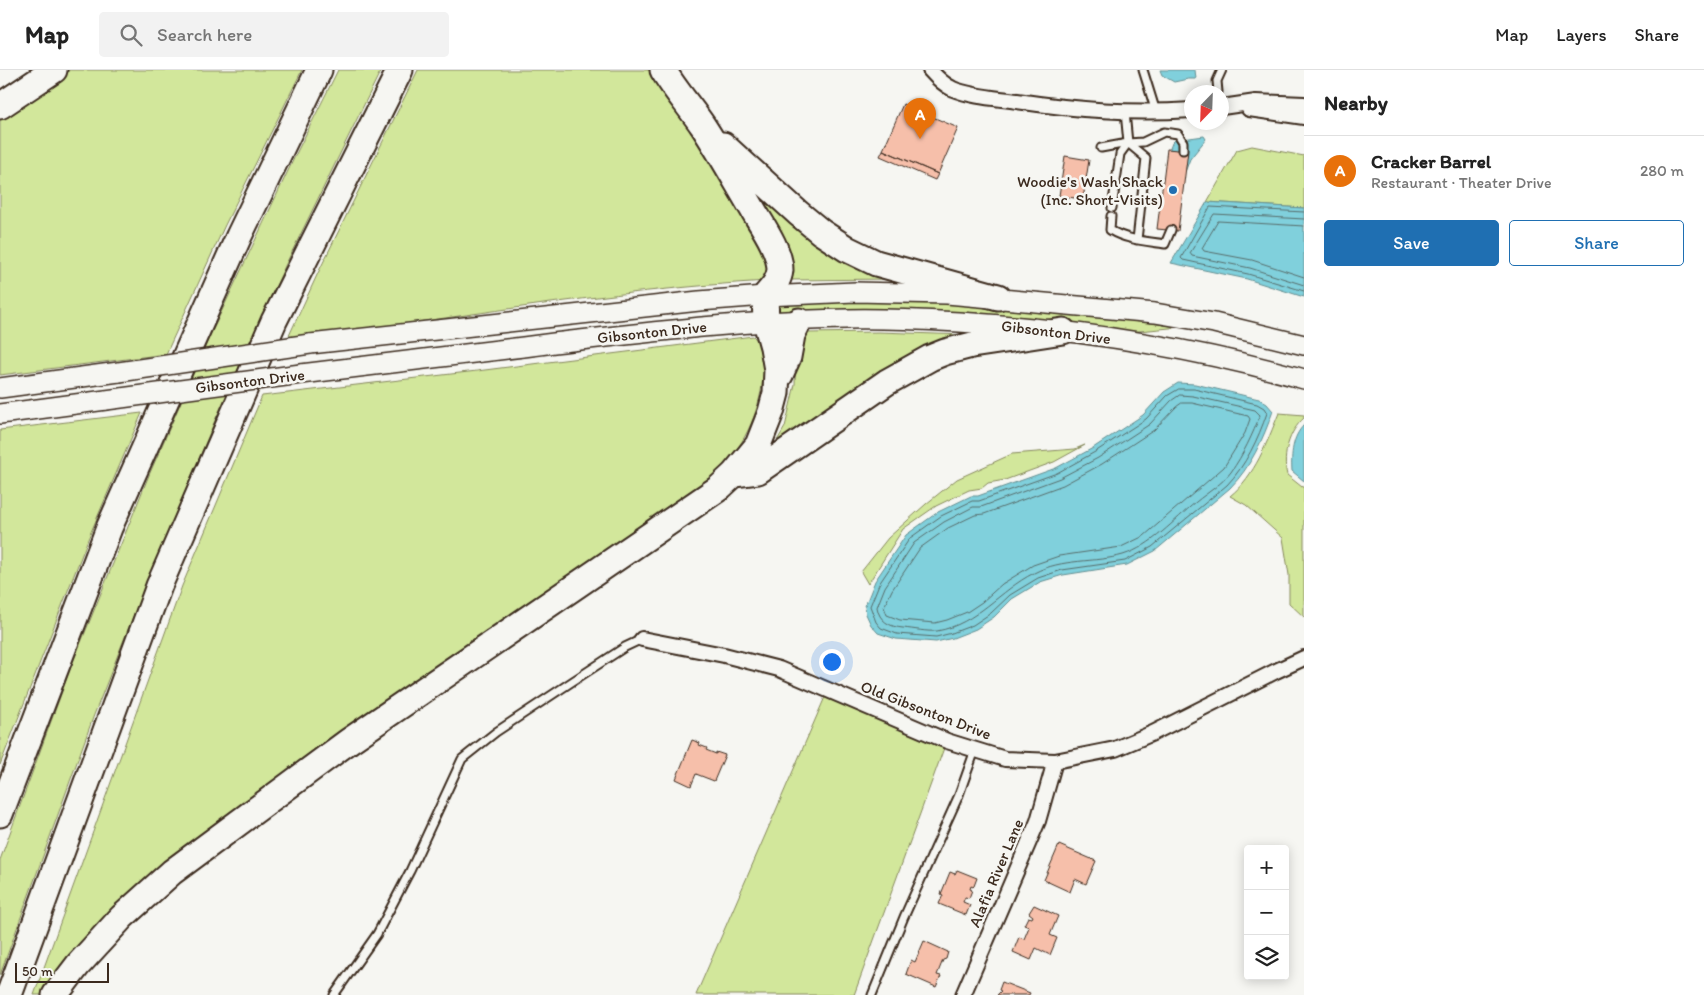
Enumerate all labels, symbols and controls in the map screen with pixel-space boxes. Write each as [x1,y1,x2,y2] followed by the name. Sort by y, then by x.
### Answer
[99,12,449,57] search box
[25,20,69,49] text: Map
[117,21,145,49] icon: search
[157,23,252,46] text: Search here
[1495,24,1528,46] text: Map
[1556,24,1606,46] text: Layers
[1634,24,1679,46] text: Share
[1184,85,1229,130] north arrow
[1324,90,1388,115] text: Nearby
[904,98,936,139] pin: A
[1371,150,1491,173] text: Cracker Barrel
[1335,161,1345,180] text: A
[1640,161,1684,180] text: 280 m
[1017,172,1164,209] place label: Woodie's Wash Shack (Inc. Short-Visits)
[1371,173,1552,192] text: Restaurant · Theater Drive
[1167,184,1179,196] marker: Woodie's Wash Shack (Inc. Short-Visits)
[1324,220,1499,266] button: Save
[1509,220,1684,266] button: Share
[1000,316,1112,348] street label: Gibsonton Drive
[596,317,708,347] street label: Gibsonton Drive
[194,365,306,397] street label: Gibsonton Drive
[819,649,845,675] your location
[858,676,994,744] street label: Old Gibsonton Drive
[965,816,1027,930] street label: Alafia River Lane
[1244,845,1289,980] map controls
[1244,845,1289,890] button: +
[1244,890,1289,935] button: −
[1244,935,1289,980] button: layers
[15,960,109,983] scale bar
[22,963,53,980] text: 50 m

